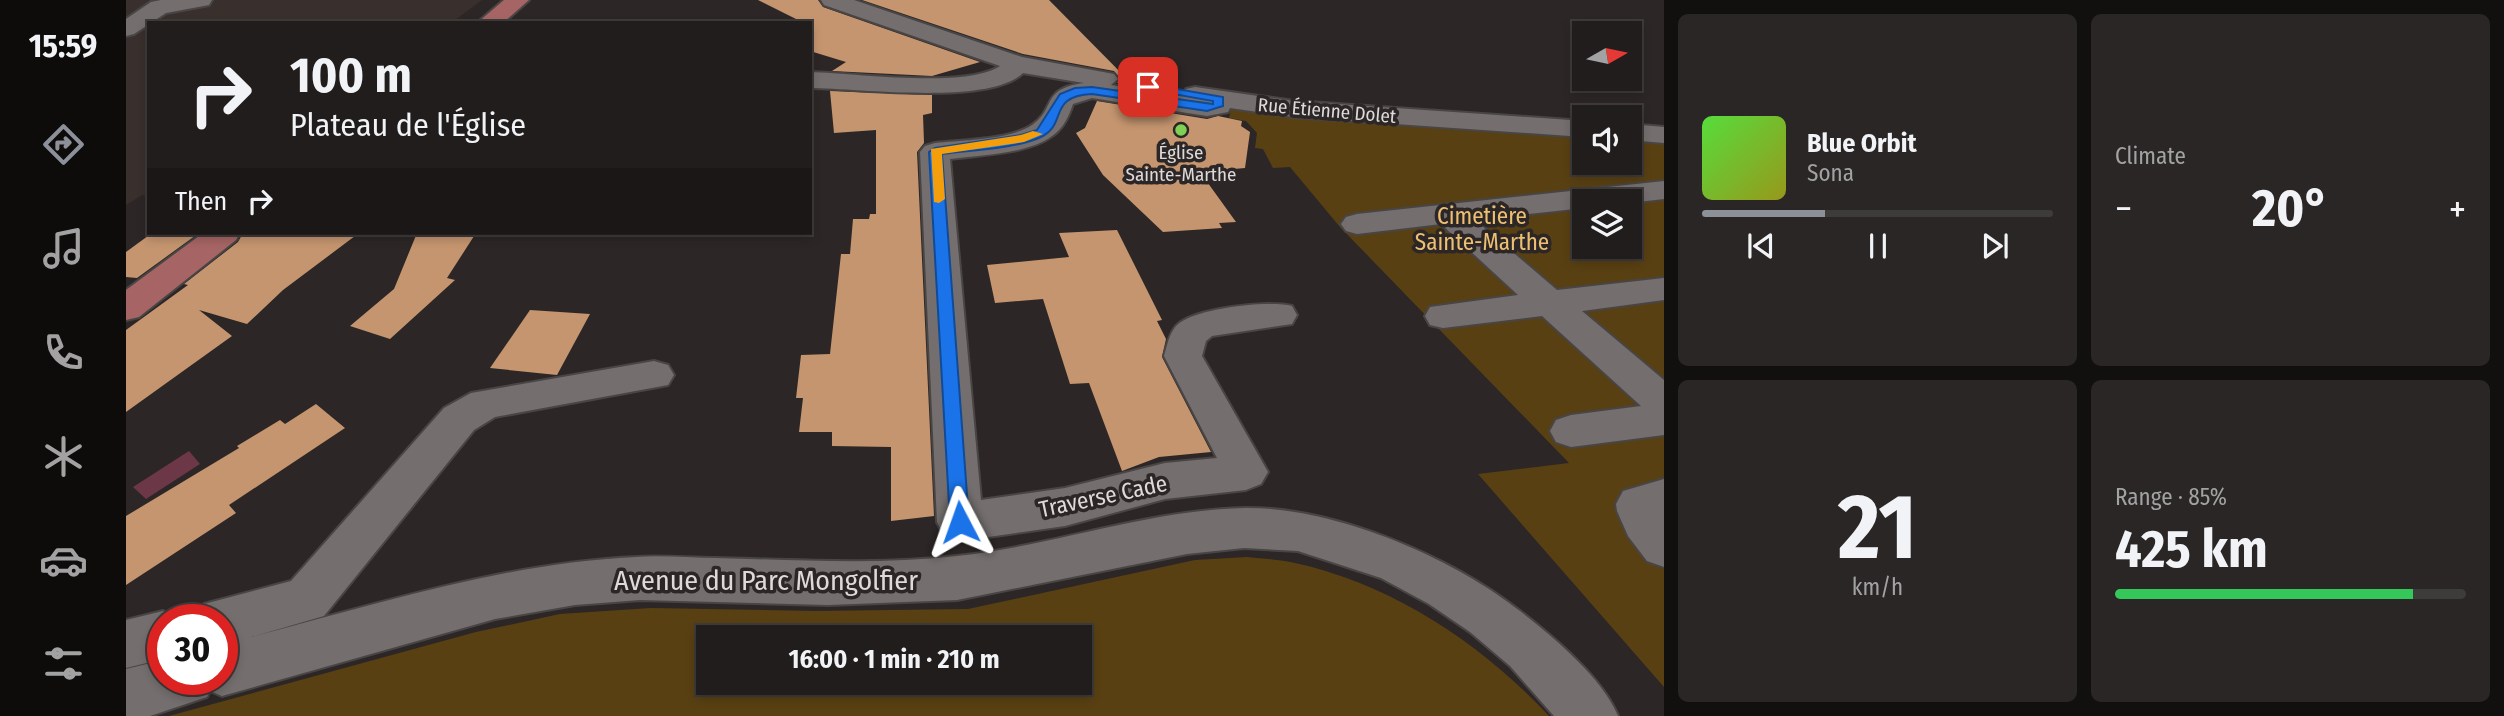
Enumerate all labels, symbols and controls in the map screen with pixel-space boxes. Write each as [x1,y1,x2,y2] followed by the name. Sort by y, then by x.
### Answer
[1572,21,1642,91] north arrow
[1572,21,1642,259] map controls
[29,27,97,65] text: 15:59
[290,46,412,105] text: 100 m
[175,49,266,140] icon: right
[1118,57,1178,117] pin
[1129,68,1167,106] icon: arrive
[1257,93,1398,128] street label: Rue Étienne Dolet
[1572,105,1642,175] button: sound
[290,106,526,144] text: Plateau de l'Église
[39,120,88,169] icon: directions
[1173,122,1189,138] marker: Église Sainte-Marthe
[1807,128,1917,159] text: Blue Orbit
[1126,141,1236,186] place label: Église Sainte-Marthe
[2115,142,2186,170] text: Climate
[1807,159,1854,187] text: Sona
[2252,177,2329,240] text: 20°
[241,182,279,220] icon: right
[175,186,227,217] text: Then
[2115,186,2132,232] text: −
[2449,186,2466,232] text: +
[1572,189,1642,259] button: layers
[1415,202,1549,256] park label: Cimetière Sainte-Marthe
[39,224,88,273] icon: music
[1742,227,1780,265] icon: previous
[1859,227,1897,265] icon: pause
[1976,227,2014,265] icon: next
[39,328,88,377] icon: phone
[39,432,88,481] icon: climate
[1036,469,1170,523] street label: Traverse Cade
[1838,473,1917,582] text: 21
[2115,483,2227,511] text: Range · 85%
[923,485,997,559] position arrow
[2115,518,2268,581] text: 425 km
[39,536,88,585] icon: car
[614,564,918,597] street label: Avenue du Parc Mongolfier
[1852,573,1903,601] text: km/h
[147,604,238,695] speed limit sign: 30
[39,639,88,688] icon: filters
[788,644,1000,675] text: 16:00 · 1 min · 210 m

